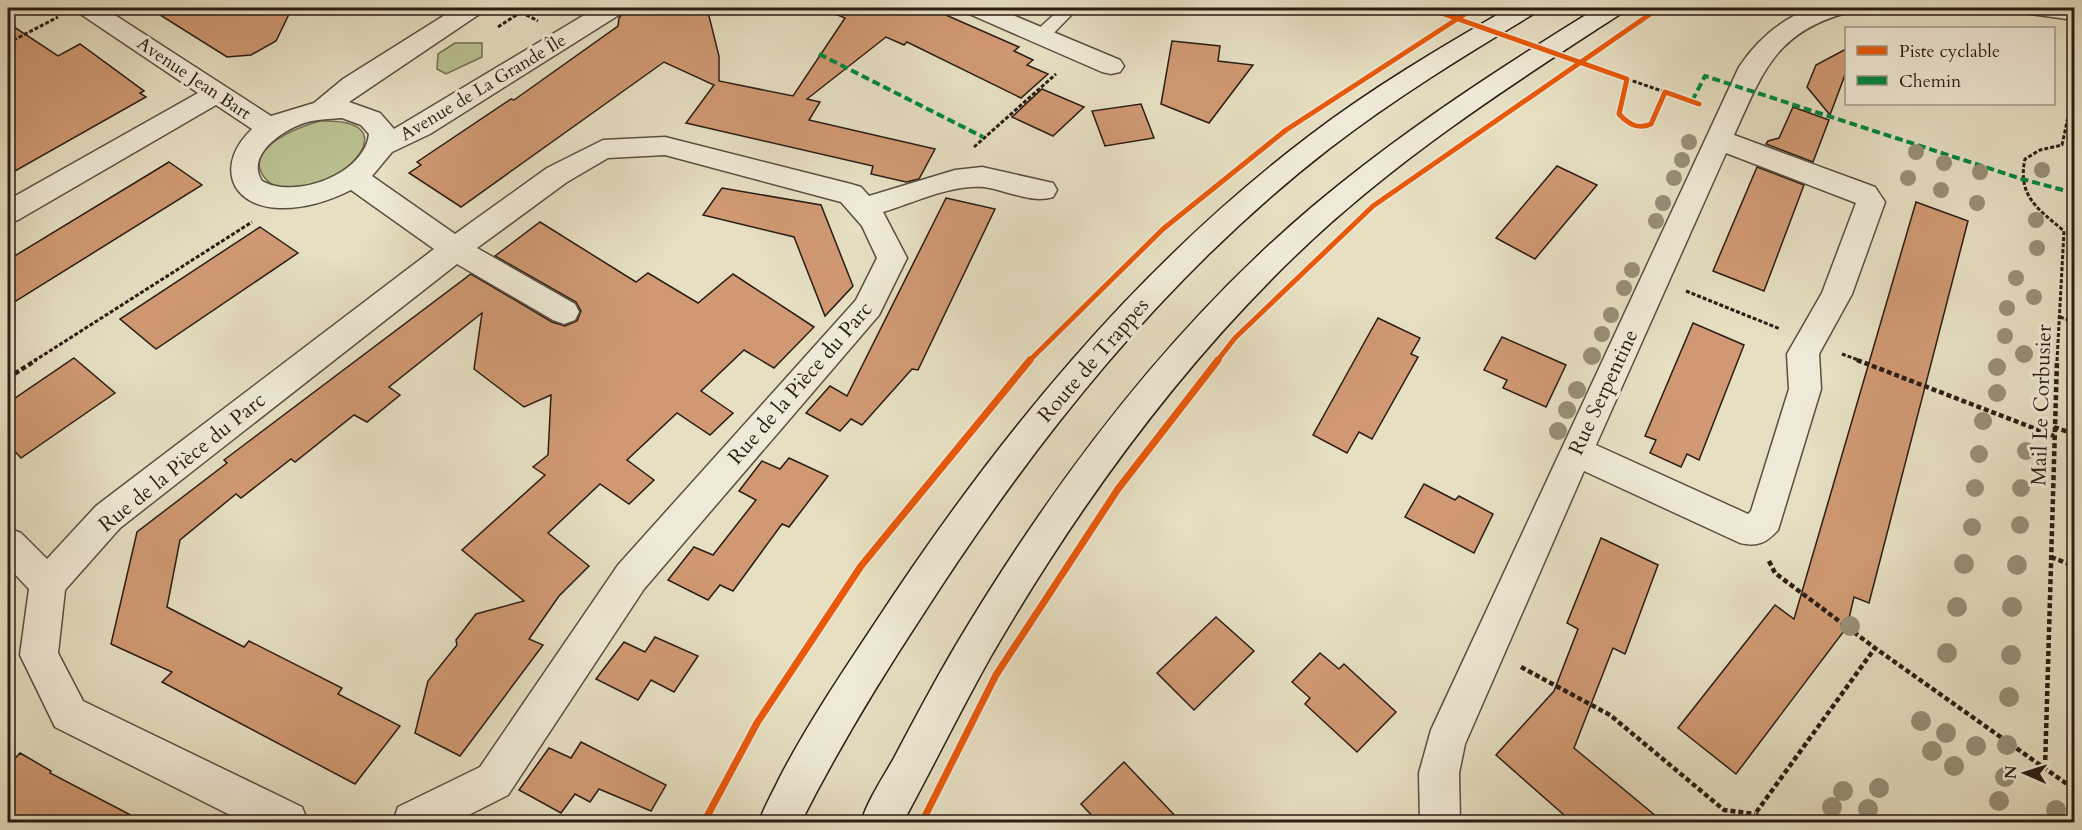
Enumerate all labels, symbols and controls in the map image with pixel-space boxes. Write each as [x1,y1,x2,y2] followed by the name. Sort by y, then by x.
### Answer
[1845,27,2055,105] legend
[396,28,571,147] street label: Avenue de La Grande Île
[132,31,256,126] street label: Avenue Jean Bart
[1899,39,2000,64] text: Piste cyclable
[1899,69,1962,94] text: Chemin
[1031,292,1156,429] street label: Route de Trappes
[721,296,879,471] street label: Rue de la Pièce du Parc
[2024,323,2059,486] street label: Mail Le Corbusier
[1562,325,1645,460] street label: Rue Serpentine
[93,386,272,539] street label: Rue de la Pièce du Parc
[1995,743,2055,803] north arrow
[2000,765,2022,780] text: N

